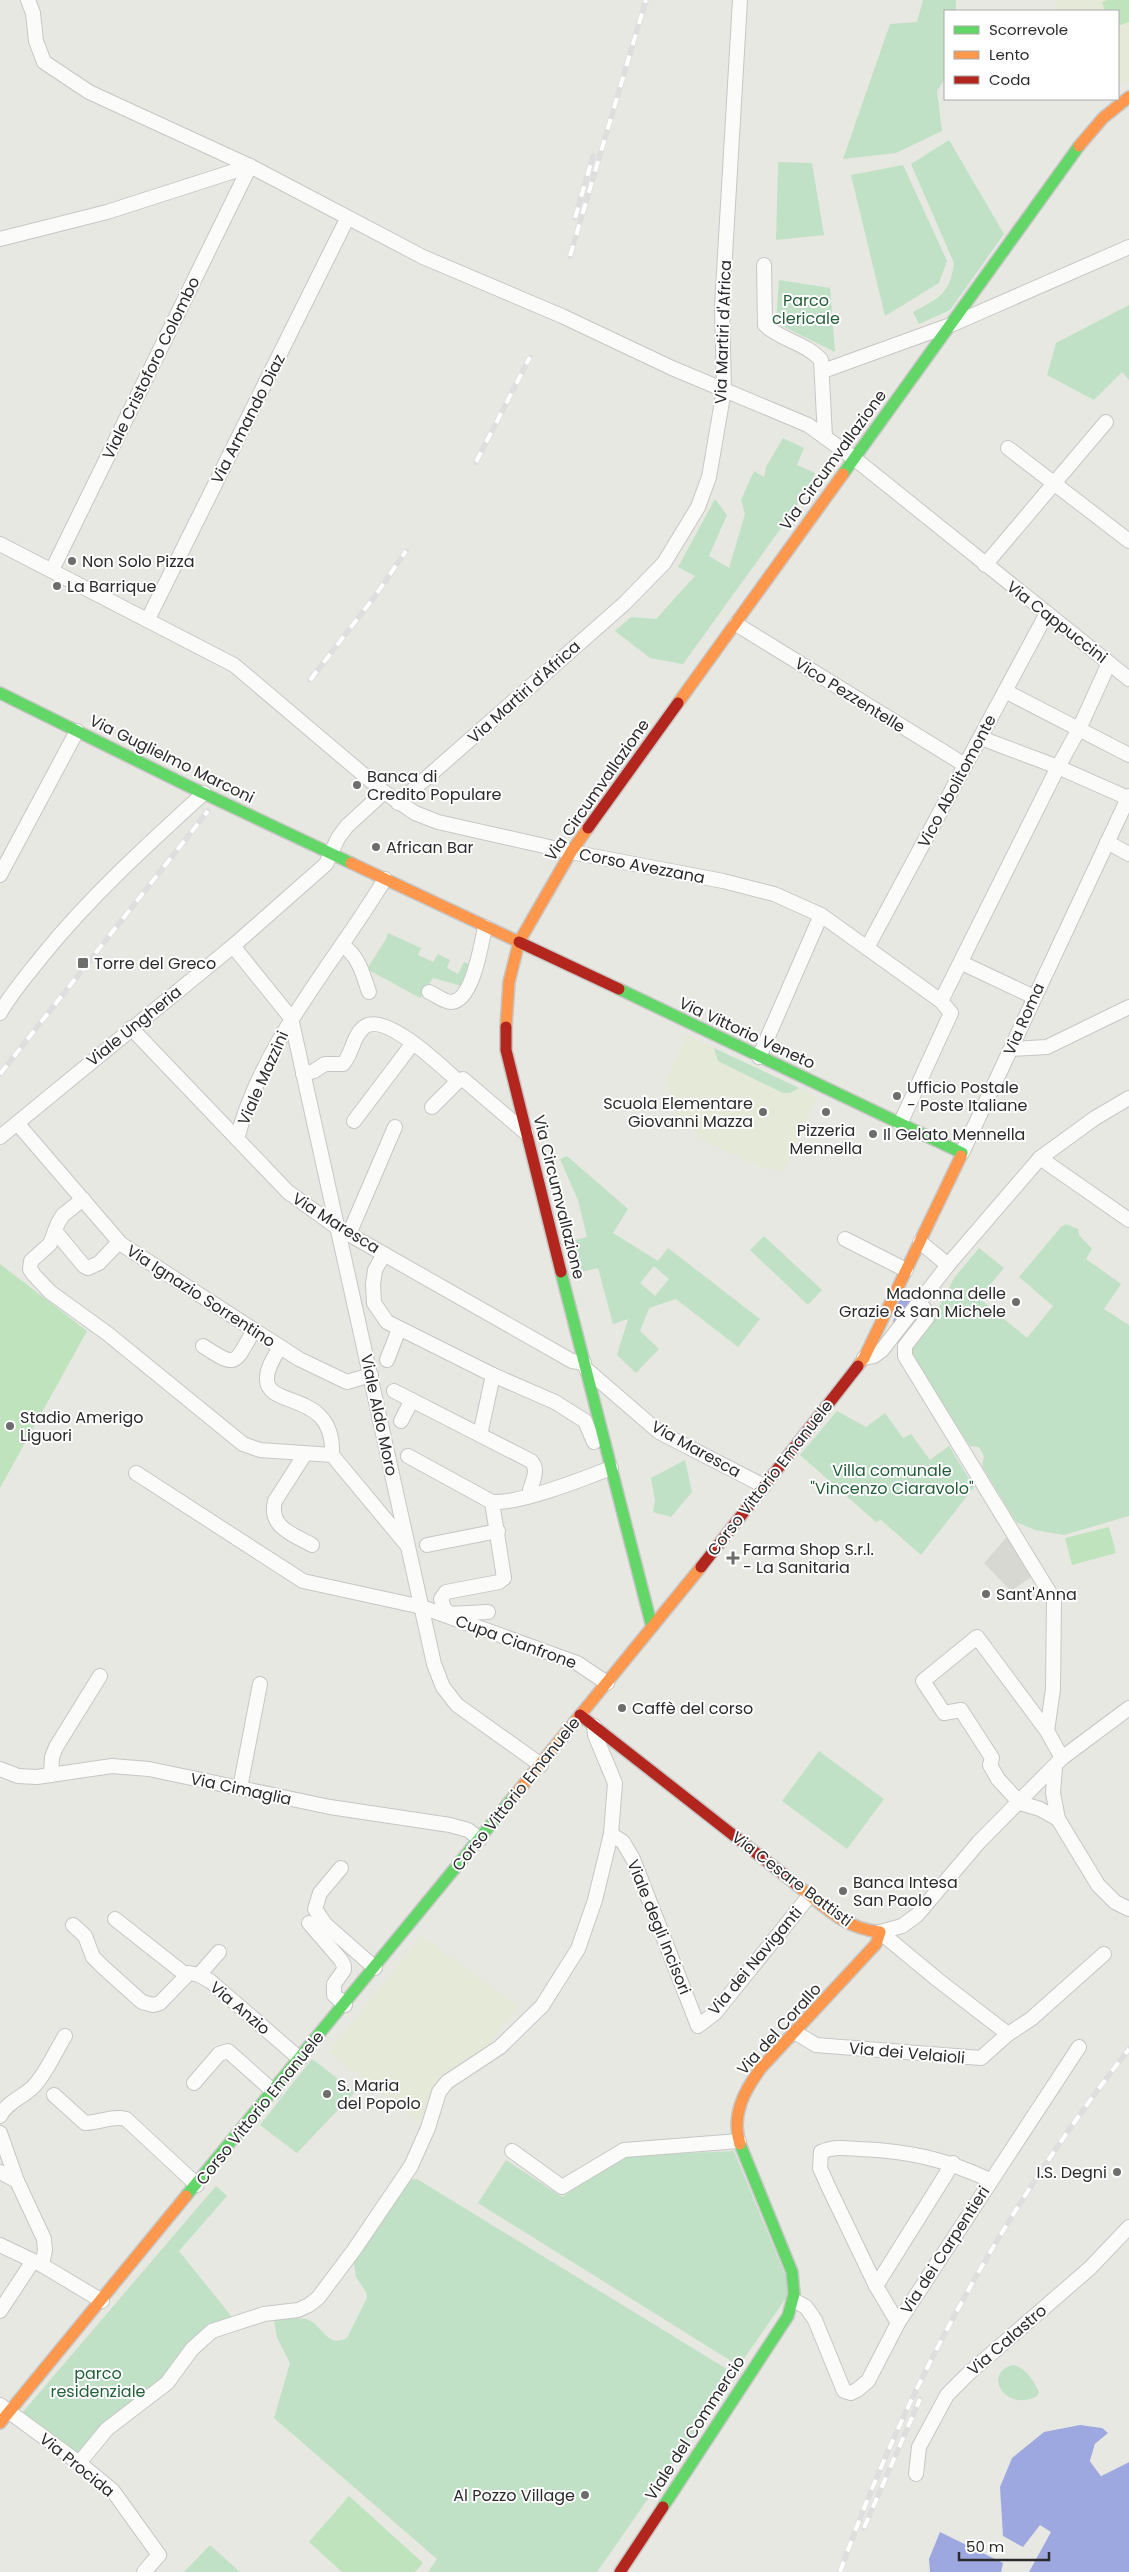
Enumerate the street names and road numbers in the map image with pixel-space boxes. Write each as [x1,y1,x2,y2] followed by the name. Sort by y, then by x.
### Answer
[709,260,737,404] street label: Via Martiri d'Africa
[97,273,205,463] street label: Viale Cristoforo Colombo
[205,350,291,488] street label: Via Armando Diaz
[774,385,892,535] street label: Via Circumvallazione
[1002,575,1112,669] street label: Via Cappuccini
[463,635,585,749] street label: Via Martiri d'Africa
[790,652,910,738] street label: Vico Pezzentelle
[86,709,258,809] street label: Via Guglielmo Marconi
[912,710,1002,852] street label: Vico Abolitomonte
[539,714,655,866] street label: Via Circumvallazione
[577,843,707,889] street label: Corso Avezzana
[998,979,1050,1059] street label: Via Roma
[82,980,186,1072] street label: Viale Ungheria
[675,991,819,1075] street label: Via Vittorio Veneto
[232,1027,294,1129] street label: Viale Mazzini
[527,1112,591,1282] street label: Via Circumvallazione
[288,1187,384,1259] street label: Via Maresca
[122,1239,280,1353] street label: Via Ignazio Sorrentino
[355,1352,403,1478] street label: Viale Aldo Moro
[702,1395,838,1561] street label: Corso Vittorio Emanuele
[647,1415,745,1483] street label: Via Maresca
[452,1609,580,1675] street label: Cupa Cianfrone
[447,1712,585,1876] street label: Corso Vittorio Emanuele
[188,1767,294,1811] street label: Via Cimaglia
[727,1826,857,1932] street label: Via Cesare Battisti
[621,1856,697,1998] street label: Viale degli Incisori
[703,1902,807,2020] street label: Via dei Naviganti
[205,1976,275,2040] street label: Via Anzio
[732,1978,826,2080] street label: Via del Corallo
[191,2026,329,2190] street label: Corso Vittorio Emanuele
[848,2036,966,2070] street label: Via dei Velaioli
[895,2181,995,2319] street label: Via dei Carpentieri
[962,2299,1052,2381] street label: Via Calastro
[640,2351,750,2505] street label: Viale del Commercio
[35,2428,119,2502] street label: Via Procida

